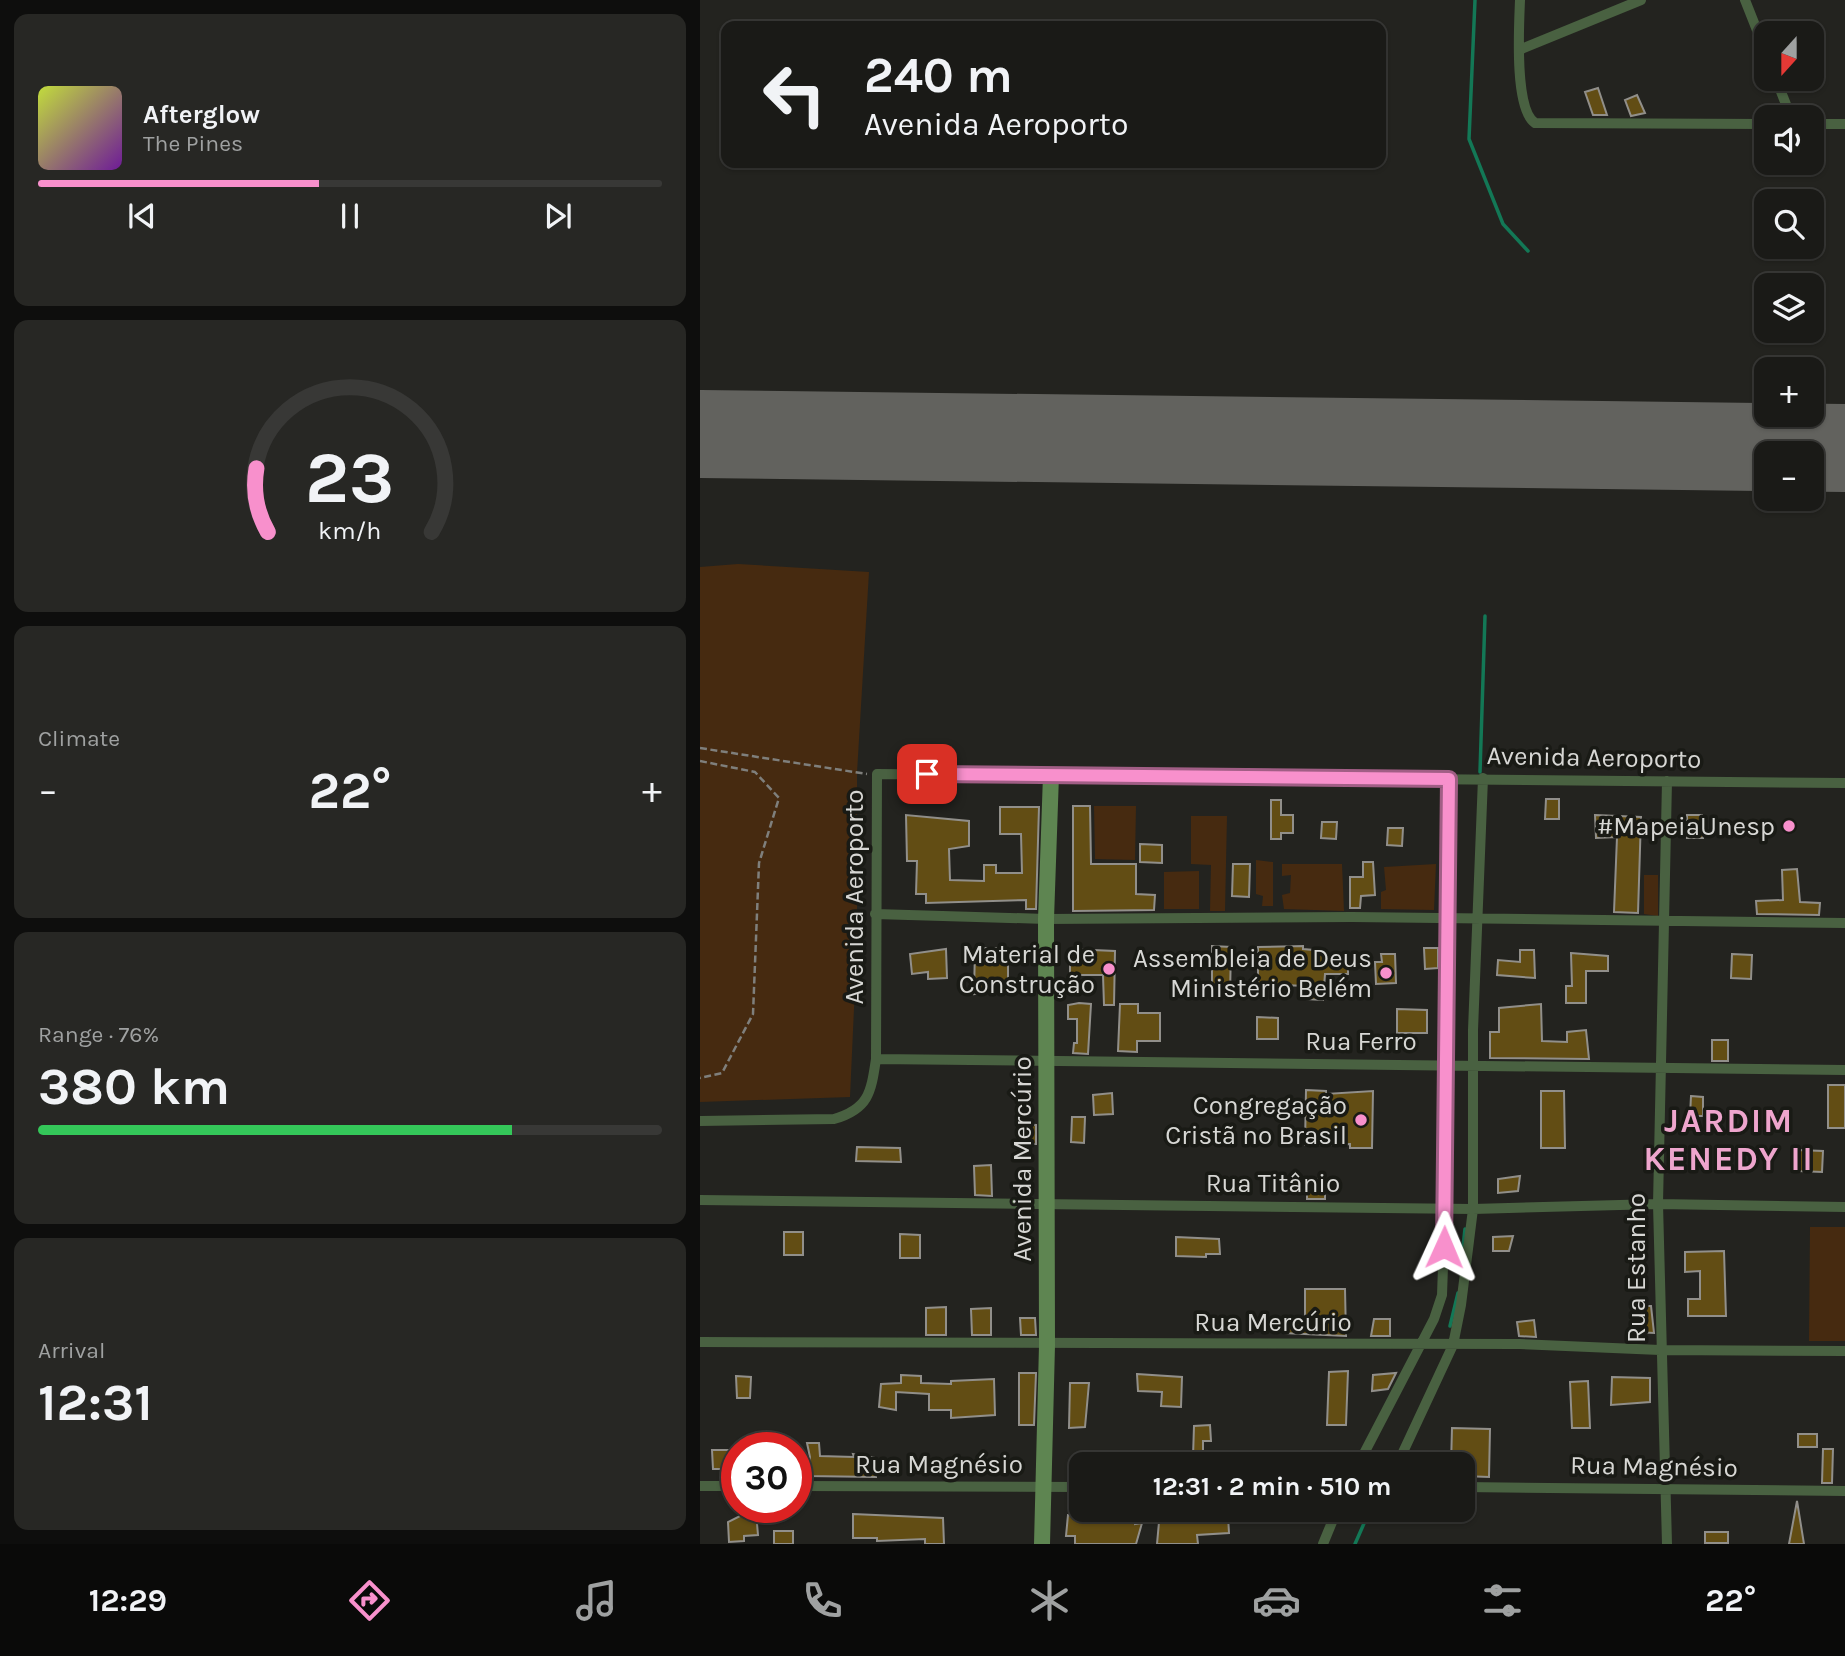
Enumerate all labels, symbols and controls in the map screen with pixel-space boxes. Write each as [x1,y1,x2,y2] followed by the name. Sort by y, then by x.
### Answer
[1754,21,1824,91] north arrow
[1754,21,1824,511] map controls
[864,47,1013,104] text: 240 m
[749,49,840,140] icon: left
[143,99,260,130] text: Afterglow
[1754,105,1824,175] button: sound
[864,106,1128,143] text: Avenida Aeroporto
[143,130,243,157] text: The Pines
[1754,189,1824,259] button: search
[123,197,161,235] icon: previous
[331,197,369,235] icon: pause
[539,197,577,235] icon: next
[1754,273,1824,343] button: layers
[1754,357,1824,427] button: +
[305,435,395,520] text: 23
[1754,441,1824,511] button: −
[318,516,382,545] text: km/h
[38,725,120,752] text: Climate
[1486,740,1702,775] street label: Avenida Aeroporto
[897,744,957,804] pin
[908,755,946,793] icon: arrive
[308,760,392,821] text: 22°
[38,768,58,813] text: −
[642,768,662,813] text: +
[839,790,870,1004] street label: Avenida Aeroporto
[1597,811,1775,842] place label: #MapeiaUnesp
[1781,818,1797,834] marker: #MapeiaUnesp
[959,939,1095,1000] place label: Material de Construção
[1133,943,1372,1004] place label: Assembleia de Deus Ministério Belém
[1101,961,1117,977] marker: Material de Construção
[1378,965,1394,981] marker: Assembleia de Deus Ministério Belém
[38,1021,159,1048] text: Range · 76%
[1305,1026,1417,1057] street label: Rua Ferro
[38,1056,230,1117] text: 380 km
[1007,1056,1038,1262] street label: Avenida Mercúrio
[1165,1090,1347,1151] place label: Congregação Cristã no Brasil
[1643,1102,1815,1178] district label: JARDIM KENEDY II
[1353,1112,1369,1128] marker: Congregação Cristã no Brasil
[1206,1168,1340,1199] street label: Rua Titânio
[1621,1193,1652,1343] street label: Rua Estanho
[1407,1210,1481,1284] position arrow
[1194,1307,1352,1338] street label: Rua Mercúrio
[38,1337,105,1364] text: Arrival
[38,1372,153,1433] text: 12:31
[721,1432,812,1523] speed limit sign: 30
[855,1449,1023,1480] street label: Rua Magnésio
[1570,1450,1738,1483] street label: Rua Magnésio
[1153,1471,1391,1502] text: 12:31 · 2 min · 510 m
[345,1576,394,1625] icon: directions
[572,1576,621,1625] icon: music
[798,1576,847,1625] icon: phone
[1025,1576,1074,1625] icon: climate
[1252,1576,1301,1625] icon: car
[1478,1576,1527,1625] icon: filters
[89,1582,167,1619] text: 12:29
[1705,1582,1756,1619] text: 22°

